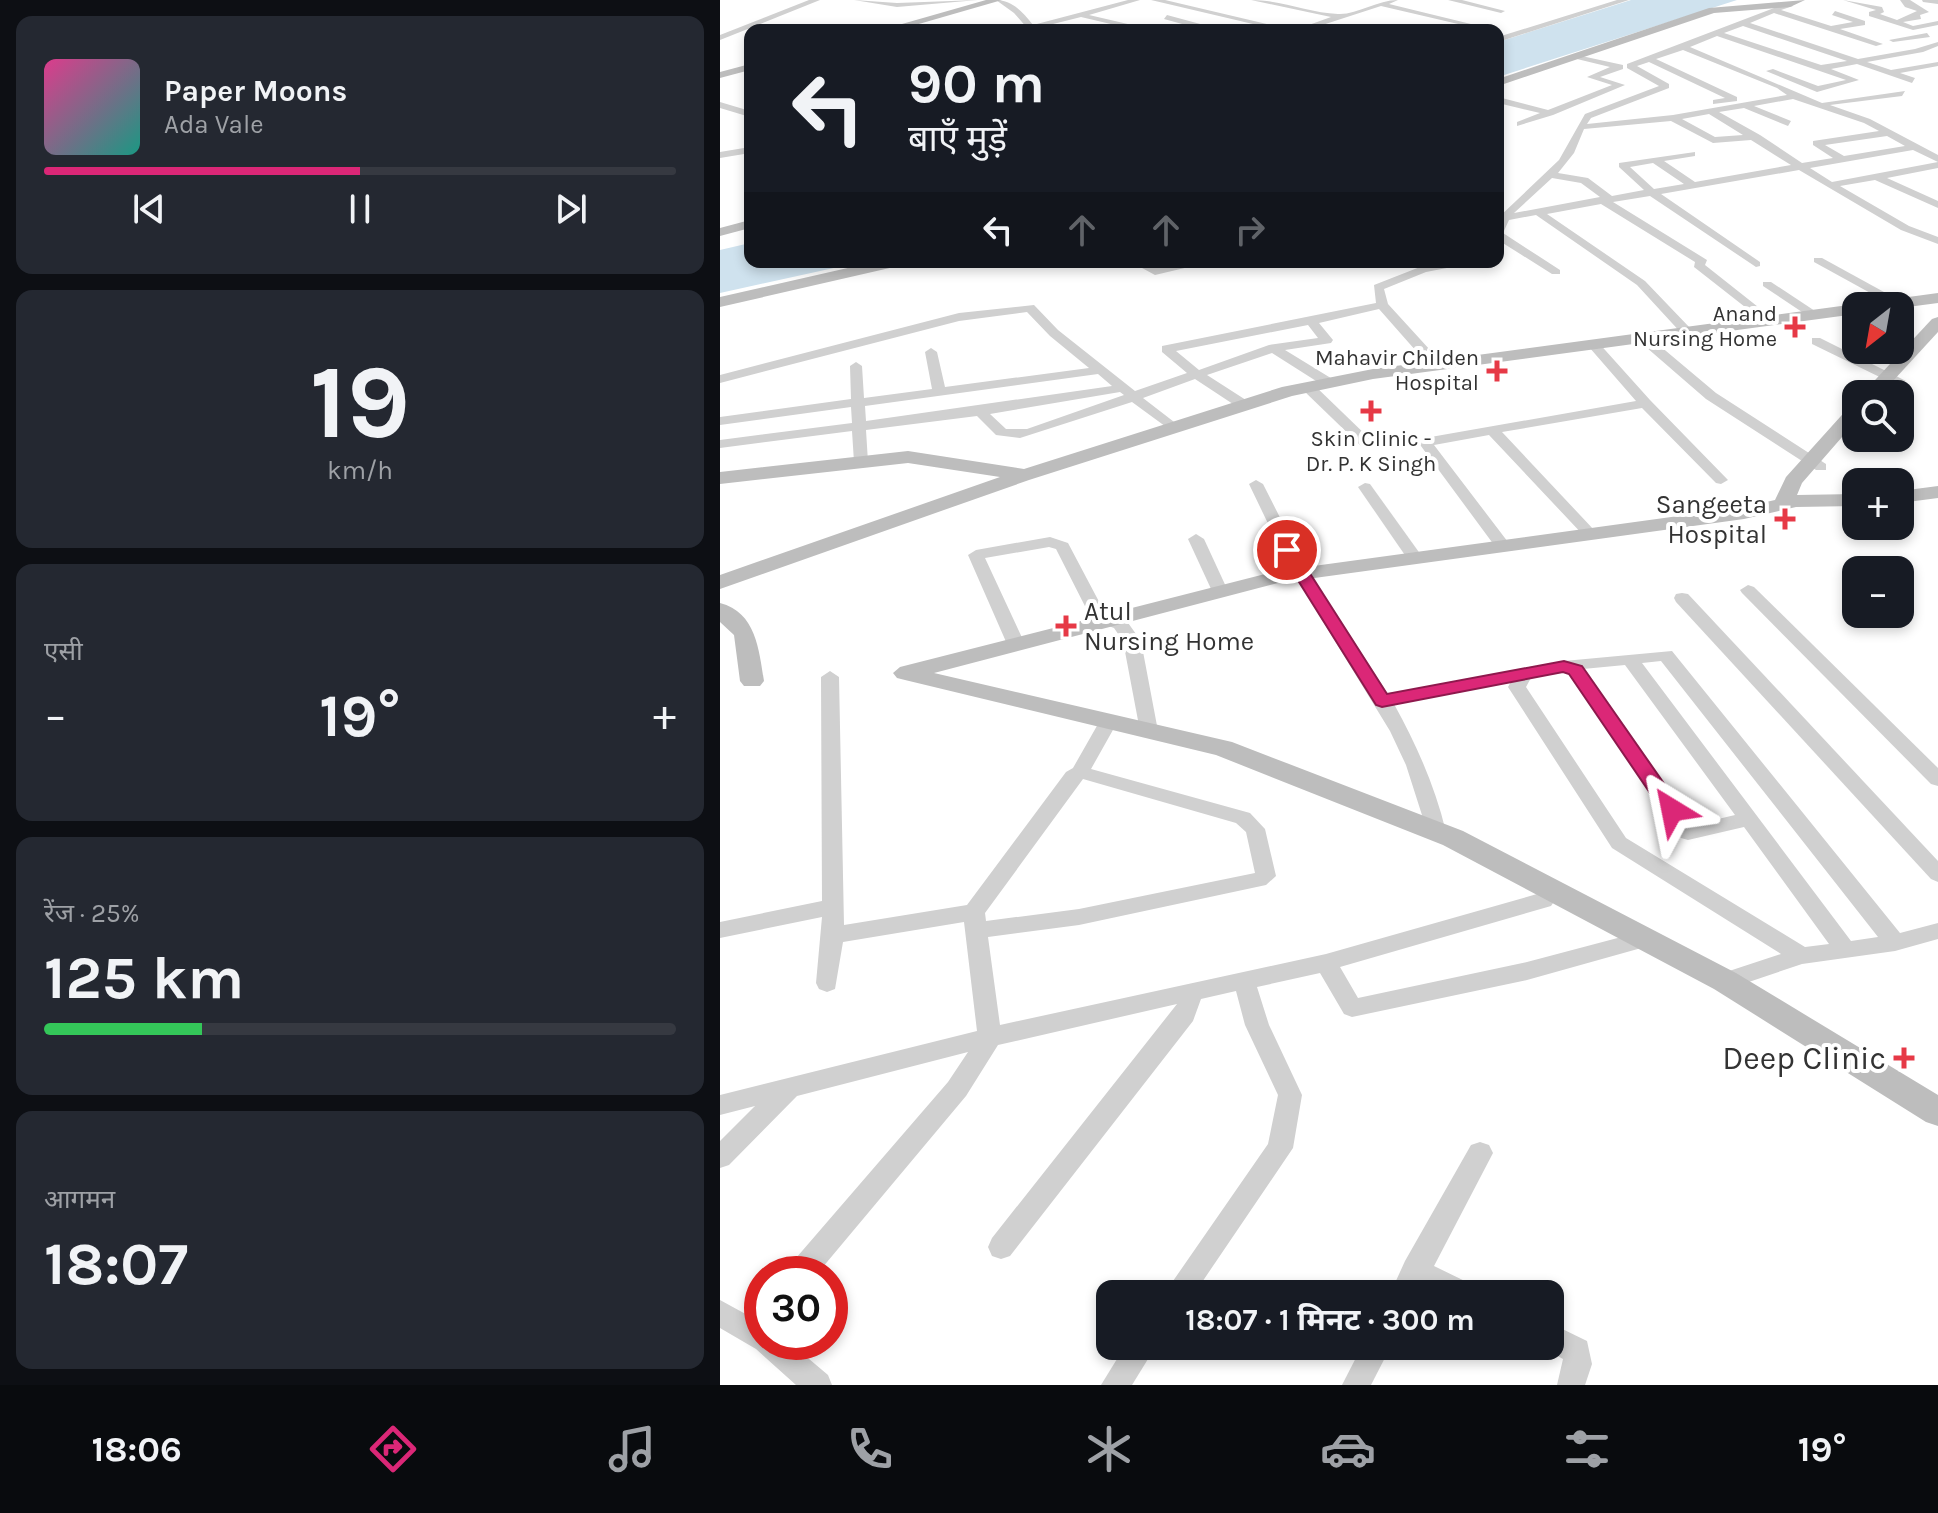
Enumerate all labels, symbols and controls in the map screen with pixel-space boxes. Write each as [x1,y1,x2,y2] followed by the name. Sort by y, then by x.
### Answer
[908,51,1045,116] text: 90 m
[776,56,880,160] icon: left
[164,73,347,109] text: Paper Moons
[164,109,264,140] text: Ada Vale
[908,118,1007,160] text: बाएँ मुड़ें
[127,187,171,231] icon: previous
[338,187,382,231] icon: pause
[549,187,593,231] icon: next
[976,208,1020,252] icon: left
[1060,208,1104,252] icon: ahead
[1144,208,1188,252] icon: ahead
[1228,208,1272,252] icon: right
[1842,292,1914,364] north arrow
[1842,292,1914,628] map controls
[1633,301,1777,352] place label: Anand Nursing Home
[1784,316,1806,338] marker: Anand Nursing Home
[310,342,410,463] text: 19
[1315,345,1479,396] place label: Mahavir Childen Hospital
[1486,360,1508,382] marker: Mahavir Childen Hospital
[1842,380,1914,452] button: search
[1360,400,1382,422] marker: Skin Clinic - Dr. P. K Singh
[1306,426,1436,477] place label: Skin Clinic - Dr. P. K Singh
[327,455,393,486] text: km/h
[1842,468,1914,540] button: +
[1656,489,1767,550] place label: Sangeeta Hospital
[1774,508,1796,530] marker: Sangeeta Hospital
[1253,516,1321,584] pin
[1265,528,1309,572] icon: arrive
[1842,556,1914,628] button: −
[1084,596,1254,657] place label: Atul Nursing Home
[1055,615,1077,637] marker: Atul Nursing Home
[44,636,83,667] text: एसी
[319,681,401,751] text: 19°
[44,690,67,741] text: −
[653,690,676,741] text: +
[1630,768,1714,852] position arrow
[44,898,140,929] text: रेंज · 25%
[44,943,244,1013] text: 125 km
[1722,1040,1886,1077] place label: Deep Clinic
[1893,1047,1915,1069] marker: Deep Clinic
[44,1184,115,1215] text: आगमन
[44,1229,188,1299] text: 18:07
[744,1256,848,1360] speed limit sign: 30
[1185,1302,1475,1338] text: 18:07 · 1 मिनट · 300 m
[365,1421,421,1477] icon: directions
[604,1421,660,1477] icon: music
[842,1421,898,1477] icon: phone
[1081,1421,1137,1477] icon: climate
[1320,1421,1376,1477] icon: car
[1559,1421,1615,1477] icon: filters
[91,1428,182,1470] text: 18:06
[1798,1428,1847,1470] text: 19°

